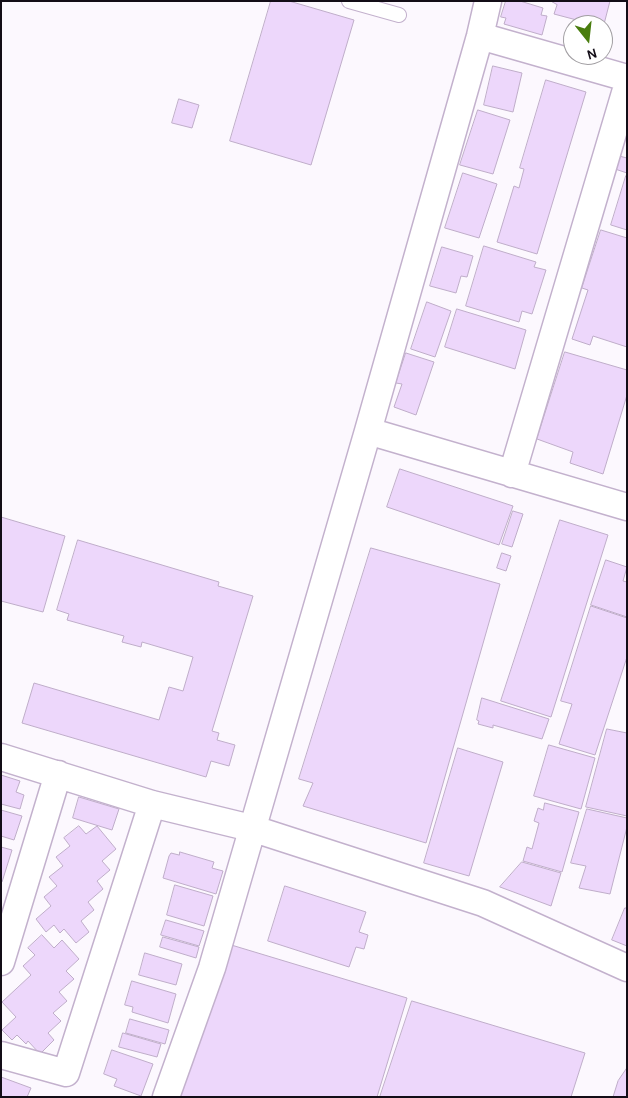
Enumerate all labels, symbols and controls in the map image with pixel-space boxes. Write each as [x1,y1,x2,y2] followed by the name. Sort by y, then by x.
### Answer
[563,15,613,65] north arrow
[585,44,599,63] text: N

